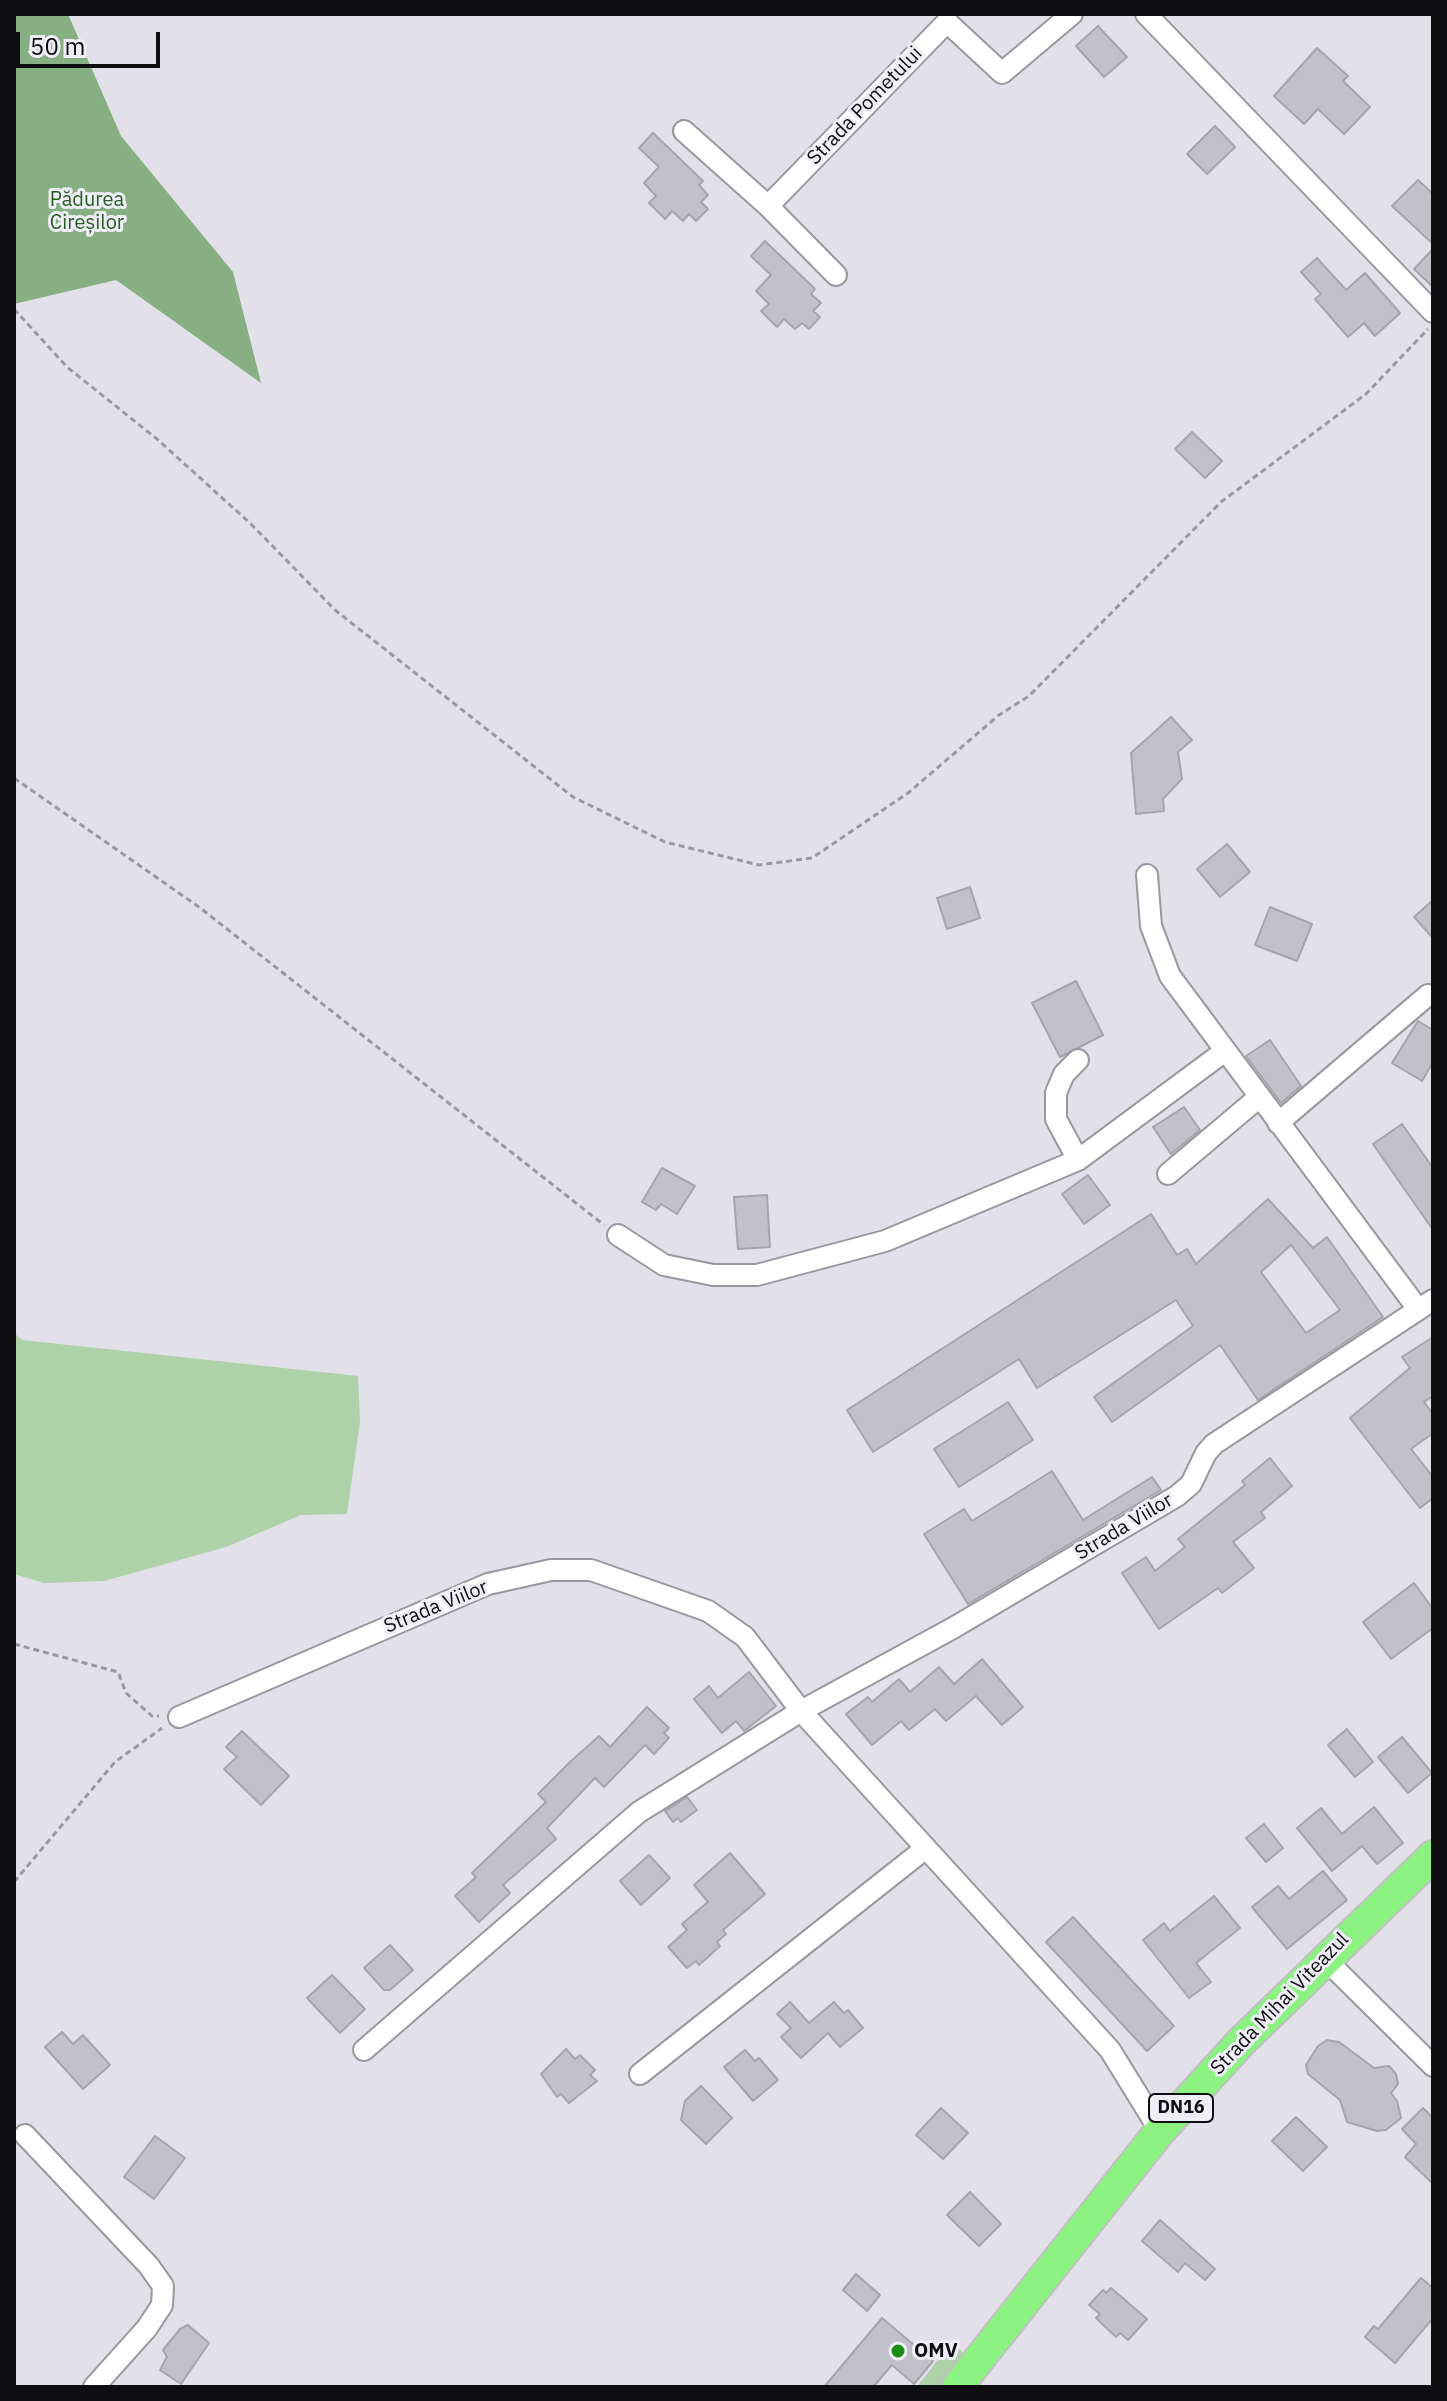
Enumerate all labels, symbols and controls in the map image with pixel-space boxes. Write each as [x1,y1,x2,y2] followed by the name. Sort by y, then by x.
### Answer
[20,16,164,66] scale bar
[30,30,85,62] text: 50 m
[802,42,928,170] street label: Strada Pometului
[50,188,124,235] park label: Pădurea Cireșilor
[1071,1488,1177,1566] street label: Strada Viilor
[381,1575,491,1639] street label: Strada Viilor
[1206,1928,1354,2080] street label: Strada Mihai Viteazul
[1149,2094,1213,2122] road number: DN16
[914,2339,958,2363] place label: OMV
[889,2342,907,2360] marker: OMV

